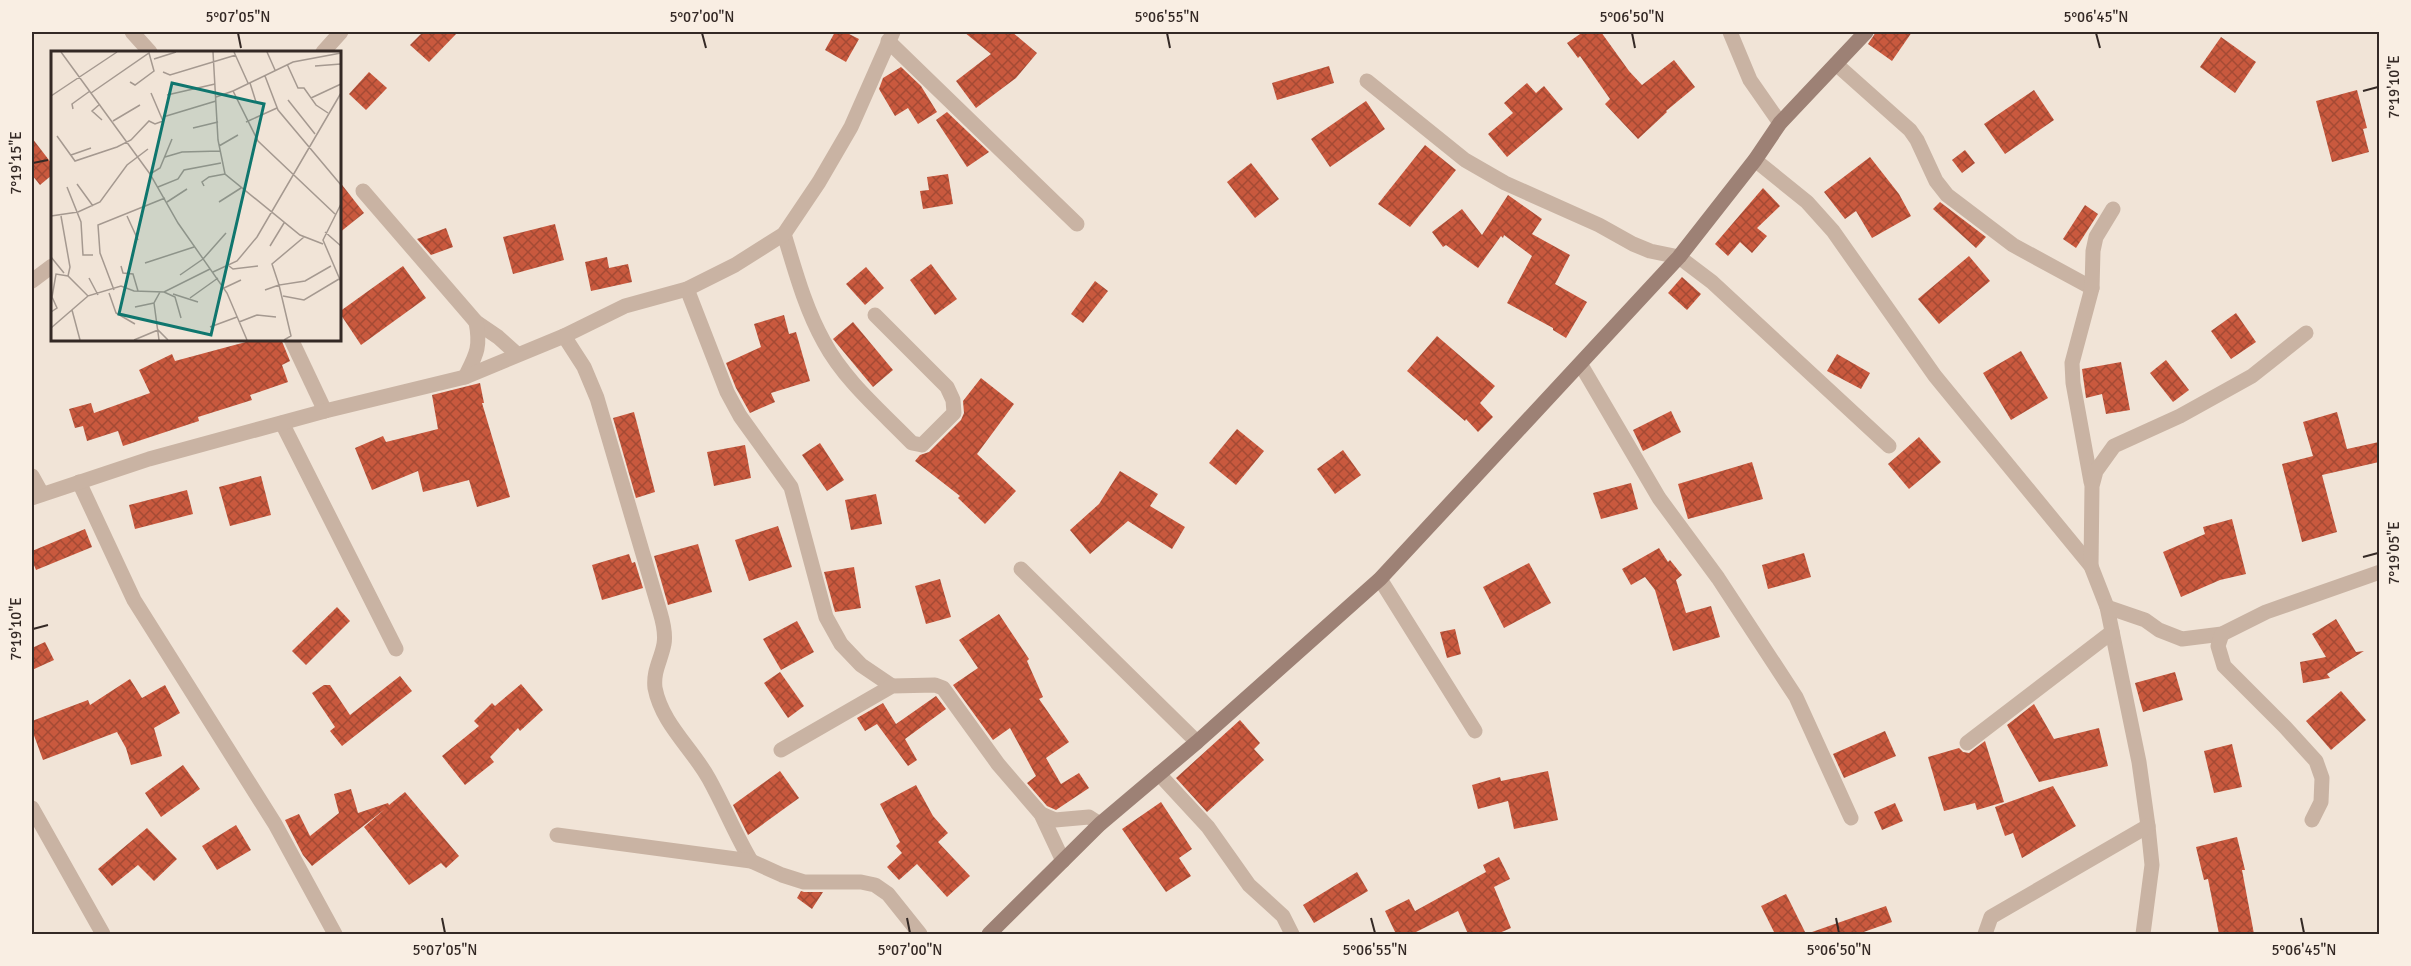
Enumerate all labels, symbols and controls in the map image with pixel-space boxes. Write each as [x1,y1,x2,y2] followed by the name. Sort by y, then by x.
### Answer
[205,8,271,26] text: 5°07'05"N
[669,8,735,26] text: 5°07'00"N
[1134,8,1200,26] text: 5°06'55"N
[1599,8,1665,26] text: 5°06'50"N
[2063,8,2129,26] text: 5°06'45"N
[51,51,340,340] inset map
[2385,55,2403,119] text: 7°19'10"E
[7,131,25,195] text: 7°19'15"E
[2385,521,2403,585] text: 7°19'05"E
[7,597,25,661] text: 7°19'10"E
[412,941,478,959] text: 5°07'05"N
[877,941,943,959] text: 5°07'00"N
[1342,941,1408,959] text: 5°06'55"N
[1806,941,1872,959] text: 5°06'50"N
[2271,941,2337,959] text: 5°06'45"N

